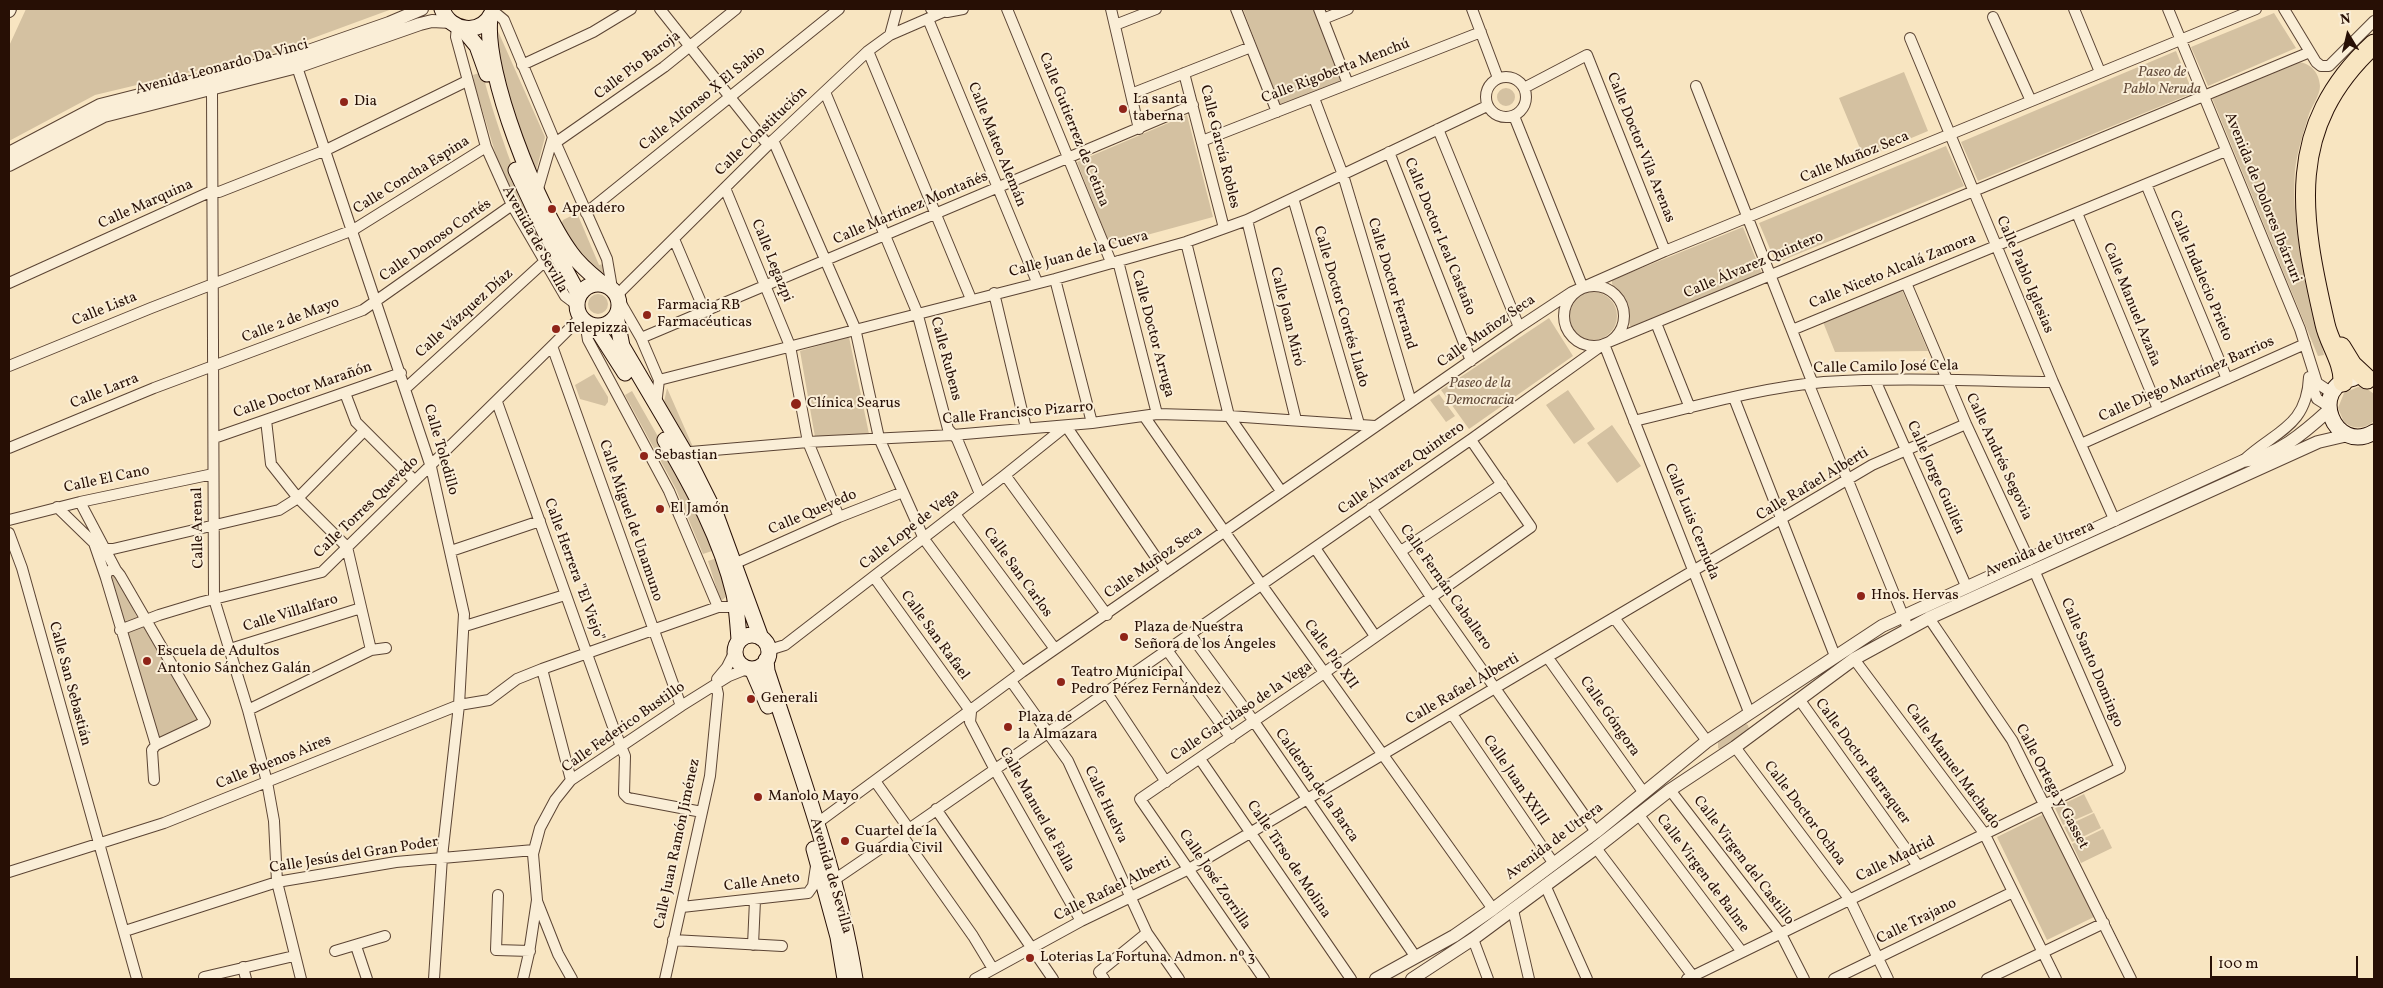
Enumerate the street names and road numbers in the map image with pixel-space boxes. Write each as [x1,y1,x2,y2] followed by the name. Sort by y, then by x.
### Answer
[591,28,685,104] street label: Calle Pio Baroja
[1259,35,1413,109] street label: Calle Rigoberta Menchú
[134,36,310,100] street label: Avenida Leonardo Da Vinci
[636,43,770,155] street label: Calle Alfonso X El Sabio
[1034,50,1112,210] street label: Calle Gutierrez de Cetina
[1602,70,1678,226] street label: Calle Doctor Vila Arenas
[963,80,1029,210] street label: Calle Mateo Alemán
[712,83,812,181] street label: Calle Constitución
[1195,83,1243,211] street label: Calle García Robles
[2219,110,2305,286] street label: Avenida de Dolores Ibárruri
[1798,128,1912,188] street label: Calle Muñoz Seca
[351,133,473,219] street label: Calle Concha Espina
[1399,156,1479,318] street label: Calle Doctor Leal Castaño
[831,168,991,250] street label: Calle Martínez Montañés
[96,176,196,234] street label: Calle Marquina
[497,183,571,297] street label: Avenida de Sevilla
[377,196,495,286] street label: Calle Donoso Cortés
[2164,208,2236,344] street label: Calle Indalecio Prieto
[1991,214,2057,336] street label: Calle Pablo Iglesias
[1362,216,1420,352] street label: Calle Doctor Ferrand
[746,217,796,305] street label: Calle Legazpi
[1308,224,1372,390] street label: Calle Doctor Cortés Llado
[1007,228,1151,282] street label: Calle Juan de la Cueva
[1681,228,1827,304] street label: Calle Álvarez Quintero
[1807,230,1979,314] street label: Calle Niceto Alcalá Zamora
[2098,241,2164,369] street label: Calle Manuel Azaña
[413,265,517,363] street label: Calle Vázquez Díaz
[1265,266,1307,368] street label: Calle Joan Miró
[1126,268,1178,400] street label: Calle Doctor Arruga
[70,289,140,331] street label: Calle Lista
[1435,292,1539,372] street label: Calle Muñoz Seca
[240,294,342,348] street label: Calle 2 de Mayo
[925,315,965,403] street label: Calle Rubens
[2097,333,2277,427] street label: Calle Diego Martínez Barrios
[1813,358,1959,378] street label: Calle Camilo José Cela
[231,359,375,423] street label: Calle Doctor Marañón
[68,370,142,414] street label: Calle Larra
[1961,391,2035,523] street label: Calle Andrés Segovia
[942,398,1094,430] street label: Calle Francisco Pizarro
[418,403,462,497] street label: Calle Toledillo
[1902,418,1968,538] street label: Calle Jorge Guillén
[1335,419,1469,519] street label: Calle Álvarez Quintero
[594,438,666,604] street label: Calle Miguel de Unamuno
[1754,444,1872,526] street label: Calle Rafael Alberti
[311,453,423,563] street label: Calle Torres Quevedo
[1659,461,1723,583] street label: Calle Luis Cernuda
[63,462,151,498] street label: Calle El Cano
[766,486,860,540] street label: Calle Quevedo
[857,486,963,574] street label: Calle Lope de Vega
[189,487,209,569] street label: Calle Arenal
[539,496,607,644] street label: Calle Herrera "El Viejo"
[1982,518,2098,582] street label: Avenida de Utrera
[1395,522,1495,654] street label: Calle Fernán Caballero
[1102,523,1206,603] street label: Calle Muñoz Seca
[978,525,1056,621] street label: Calle San Carlos
[896,588,972,684] street label: Calle San Rafael
[241,591,341,637] street label: Calle Villalfaro
[2056,596,2126,730] street label: Calle Santo Domingo
[1299,617,1361,693] street label: Calle Pío XII
[44,620,94,748] street label: Calle San Sebastián
[1403,650,1523,730] street label: Calle Rafael Alberti
[1168,658,1316,766] street label: Calle Garcilaso de la Vega
[1575,673,1643,761] street label: Calle Góngora
[559,679,689,777] street label: Calle Federico Bustillo
[1810,696,1914,828] street label: Calle Doctor Barraquer
[1901,701,2003,833] street label: Calle Manuel Machado
[2010,722,2092,852] street label: Calle Ortega y Gasset
[1270,726,1362,846] street label: Calderón de la Barca
[214,732,334,794] street label: Calle Buenos Aires
[1478,732,1552,830] street label: Calle Juan XXIII
[994,744,1078,876] street label: Calle Manuel de Falla
[651,757,705,931] street label: Calle Juan Ramón Jiménez
[1759,758,1849,870] street label: Calle Doctor Ochoa
[1079,764,1131,846] street label: Calle Huelva
[1689,793,1797,929] street label: Calle Virgen del Castillo
[1242,798,1334,922] street label: Calle Tirso de Molina
[1502,799,1608,885] street label: Avenida de Utrera
[1652,811,1752,937] street label: Calle Virgen de Balme
[805,816,855,936] street label: Avenida de Sevilla
[1174,827,1254,933] street label: Calle José Zorrilla
[1854,833,1938,887] street label: Calle Madrid
[268,834,440,878] street label: Calle Jesús del Gran Poder
[1052,854,1174,926] street label: Calle Rafael Alberti
[723,869,801,897] street label: Calle Aneto
[1874,895,1960,949] street label: Calle Trajano

